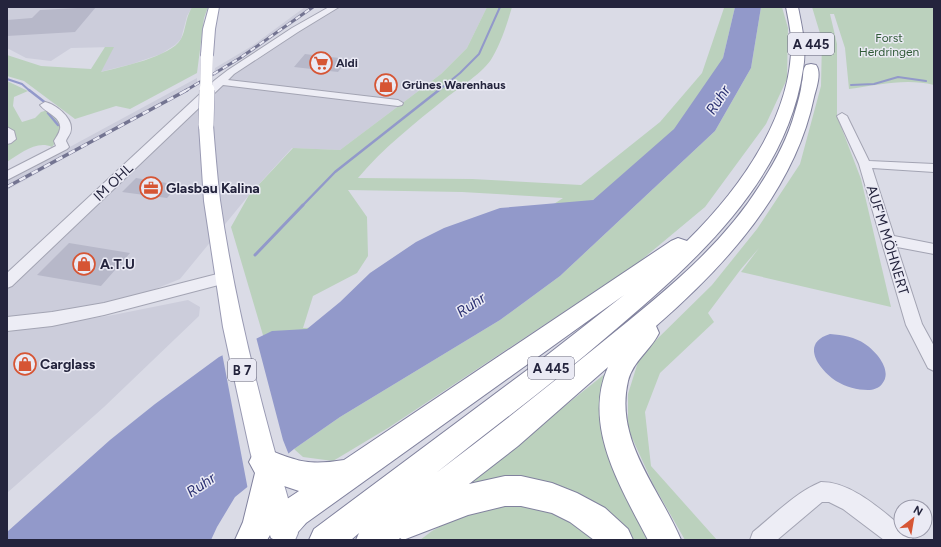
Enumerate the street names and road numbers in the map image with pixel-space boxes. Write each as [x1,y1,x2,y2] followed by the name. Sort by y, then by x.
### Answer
[788,33,834,55] road number: A 445
[90,159,137,205] street label: IM OHL
[863,183,912,297] street label: AUF'M MÖHNERT
[528,357,574,379] road number: A 445
[228,359,256,381] road number: B 7

